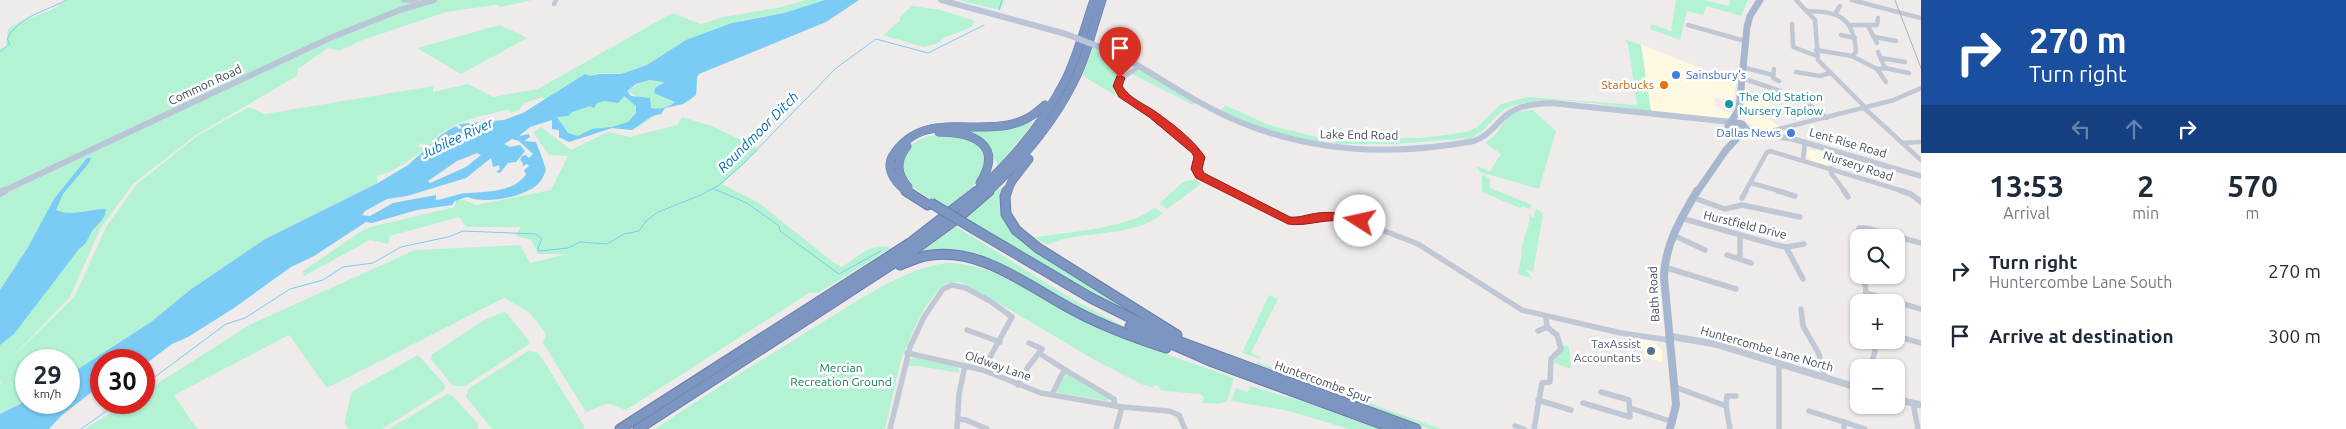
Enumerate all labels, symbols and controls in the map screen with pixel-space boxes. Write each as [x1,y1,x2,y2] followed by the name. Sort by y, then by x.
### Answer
[1946,20,2011,85] icon: right
[2029,20,2127,60] text: 270 m
[1099,27,1141,78] pin
[1106,34,1134,62] icon: arrive
[2029,61,2127,86] text: Turn right
[166,62,243,107] street label: Common Road
[1686,68,1746,81] place label: Sainsbury's
[1670,69,1682,81] marker: Sainsbury's
[1602,78,1654,91] place label: Starbucks
[1658,79,1670,91] marker: Starbucks
[714,88,802,176] water label: Roundmoor Ditch
[1739,90,1824,117] place label: The Old Station Nursery Taplow
[1723,98,1735,110] marker: The Old Station Nursery Taplow
[418,114,496,162] water label: Jubilee River
[2067,115,2095,143] icon: left
[2120,115,2148,143] icon: ahead
[2173,115,2201,143] icon: right
[1808,125,1888,160] street label: Lent Rise Road
[1716,126,1781,139] place label: Dallas News
[1320,127,1398,142] street label: Lake End Road
[1785,127,1797,139] marker: Dallas News
[1822,148,1895,183] street label: Nursery Road
[1989,169,2064,203] text: 13:53
[2137,169,2154,203] text: 2
[2227,169,2278,203] text: 570
[1333,194,1385,246] position arrow
[2003,204,2050,222] text: Arrival
[2132,204,2159,222] text: min
[2246,204,2259,222] text: m
[1702,208,1788,241] street label: Hurstfield Drive
[1850,229,1905,414] map controls
[1850,229,1905,284] button: search
[1989,251,2077,273] text: Turn right
[1946,257,1974,285] icon: right
[2268,260,2321,282] text: 270 m
[1646,266,1661,322] street label: Bath Road
[1989,273,2172,291] text: Huntercombe Lane South
[1850,294,1905,349] button: +
[1946,322,1974,350] icon: arrive
[1699,323,1835,374] street label: Huntercombe Lane North
[1989,325,2174,347] text: Arrive at destination
[2268,325,2321,347] text: 300 m
[1574,337,1641,364] place label: TaxAssist Accountants
[1645,345,1657,357] marker: TaxAssist Accountants
[963,348,1033,383] street label: Oldway Lane
[90,349,155,414] speed limit sign: 30
[1273,358,1374,405] street label: Huntercombe Spur
[1850,359,1905,414] button: −
[33,361,62,389] text: 29
[790,361,892,388] park label: Mercian Recreation Ground
[34,387,61,400] text: km/h

